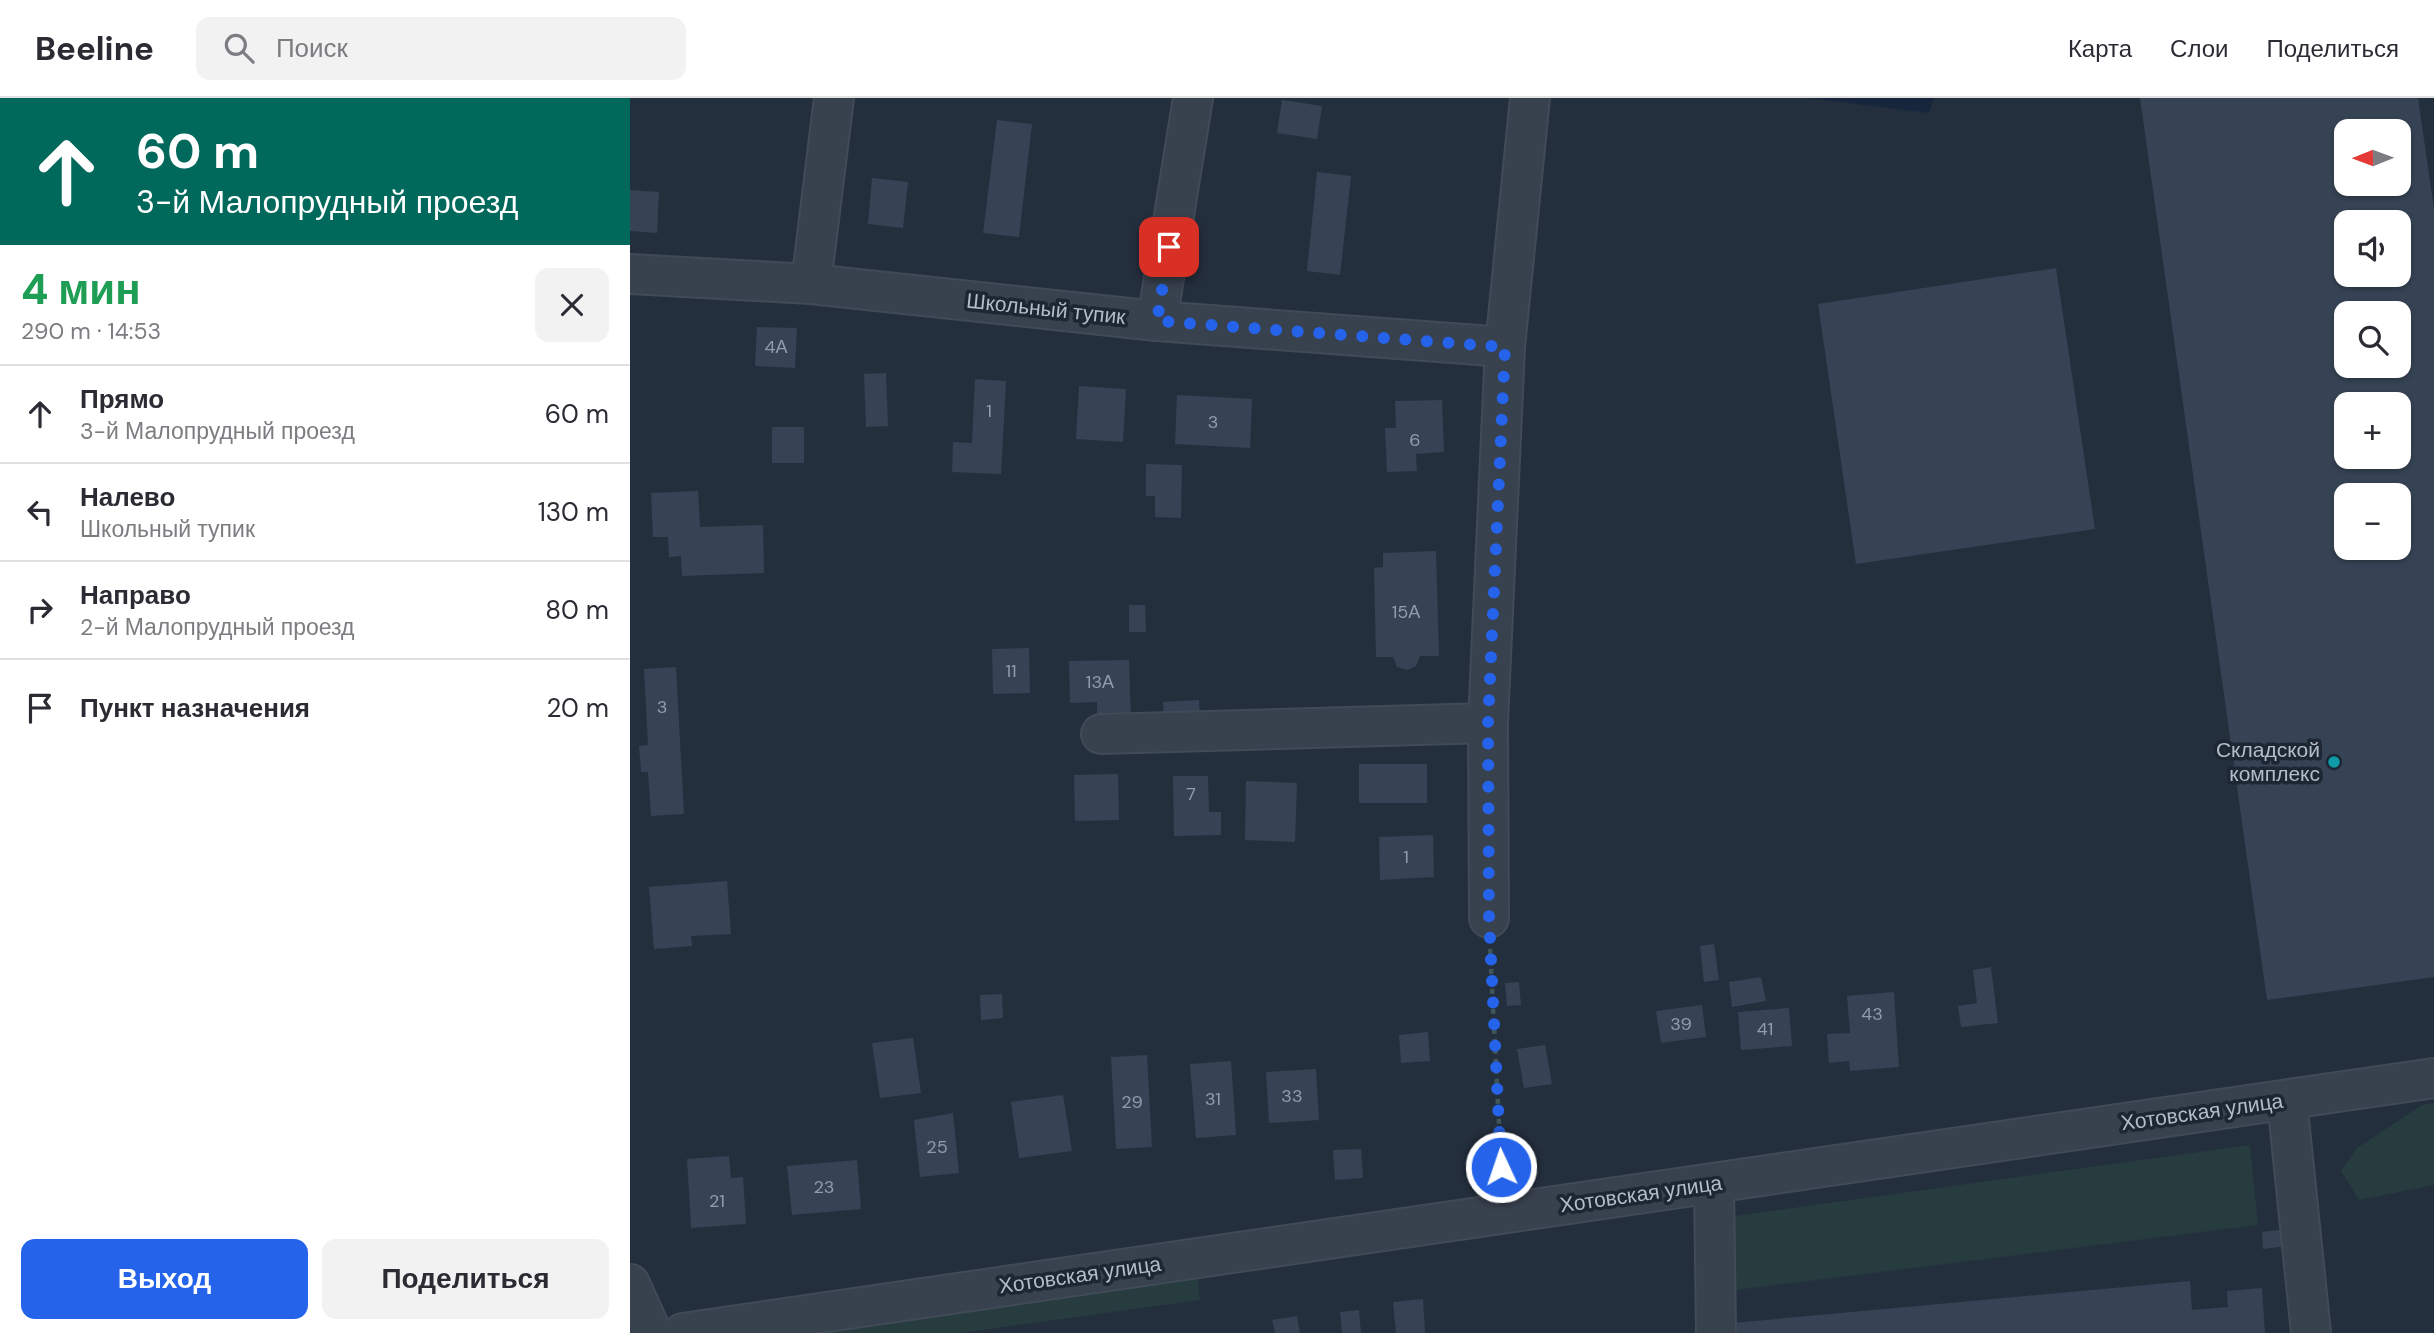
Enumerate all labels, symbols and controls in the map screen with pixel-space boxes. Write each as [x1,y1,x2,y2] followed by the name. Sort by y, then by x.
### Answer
[196,17,686,80] search box
[35,27,154,70] text: Beeline
[220,29,258,67] icon: search
[276,31,348,65] text: Поиск
[2068,33,2132,64] text: Карта
[2170,33,2228,64] text: Слои
[2266,33,2399,64] text: Поделиться
[136,119,259,183] text: 60 m
[2334,119,2412,196] north arrow
[2334,119,2411,560] map controls
[21,126,112,217] icon: ahead
[136,181,518,223] text: 3-й Малопрудный проезд
[2334,210,2411,287] button: sound
[1139,217,1199,277] pin
[1150,228,1188,266] icon: arrive
[21,262,141,317] text: 4 мин
[535,268,609,342] button: close
[965,287,1128,331] street label: Школьный тупик
[2334,301,2411,378] button: search
[21,316,161,346] text: 290 m · 14:53
[765,335,787,359] house number: 4А
[80,382,164,416] text: Прямо
[2334,392,2411,469] button: +
[21,395,59,433] icon: ahead
[545,397,609,431] text: 60 m
[986,399,992,423] house number: 1
[1208,410,1218,434] house number: 3
[80,416,355,446] text: 3-й Малопрудный проезд
[1409,428,1421,452] house number: 6
[80,480,175,514] text: Налево
[2334,483,2411,560] button: −
[21,493,59,531] icon: left
[538,495,609,529] text: 130 m
[80,514,255,544] text: Школьный тупик
[80,578,191,612] text: Направо
[21,591,59,629] icon: right
[545,593,609,627] text: 80 m
[1392,600,1420,624] house number: 15А
[80,612,354,642] text: 2-й Малопрудный проезд
[1005,659,1017,683] house number: 11
[1086,670,1114,694] house number: 13А
[21,689,59,727] icon: arrive
[80,691,310,725] text: Пункт назначения
[546,691,609,725] text: 20 m
[657,695,667,719] house number: 3
[2216,736,2320,788] place label: Складской комплекс
[2326,754,2342,770] marker: Складской комплекс
[1186,782,1196,806] house number: 7
[1403,845,1409,869] house number: 1
[1861,1002,1883,1026] house number: 43
[1670,1012,1692,1036] house number: 39
[1757,1017,1773,1041] house number: 41
[1281,1084,1303,1108] house number: 33
[1205,1087,1221,1111] house number: 31
[2119,1087,2285,1137] street label: Хотовская улица
[1121,1090,1143,1114] house number: 29
[1464,1130,1538,1204] position arrow
[926,1135,948,1159] house number: 25
[1558,1169,1724,1219] street label: Хотовская улица
[813,1175,835,1199] house number: 23
[709,1189,725,1213] house number: 21
[21,1239,308,1319] button: Выход
[322,1239,609,1319] button: Поделиться
[997,1250,1163,1300] street label: Хотовская улица

